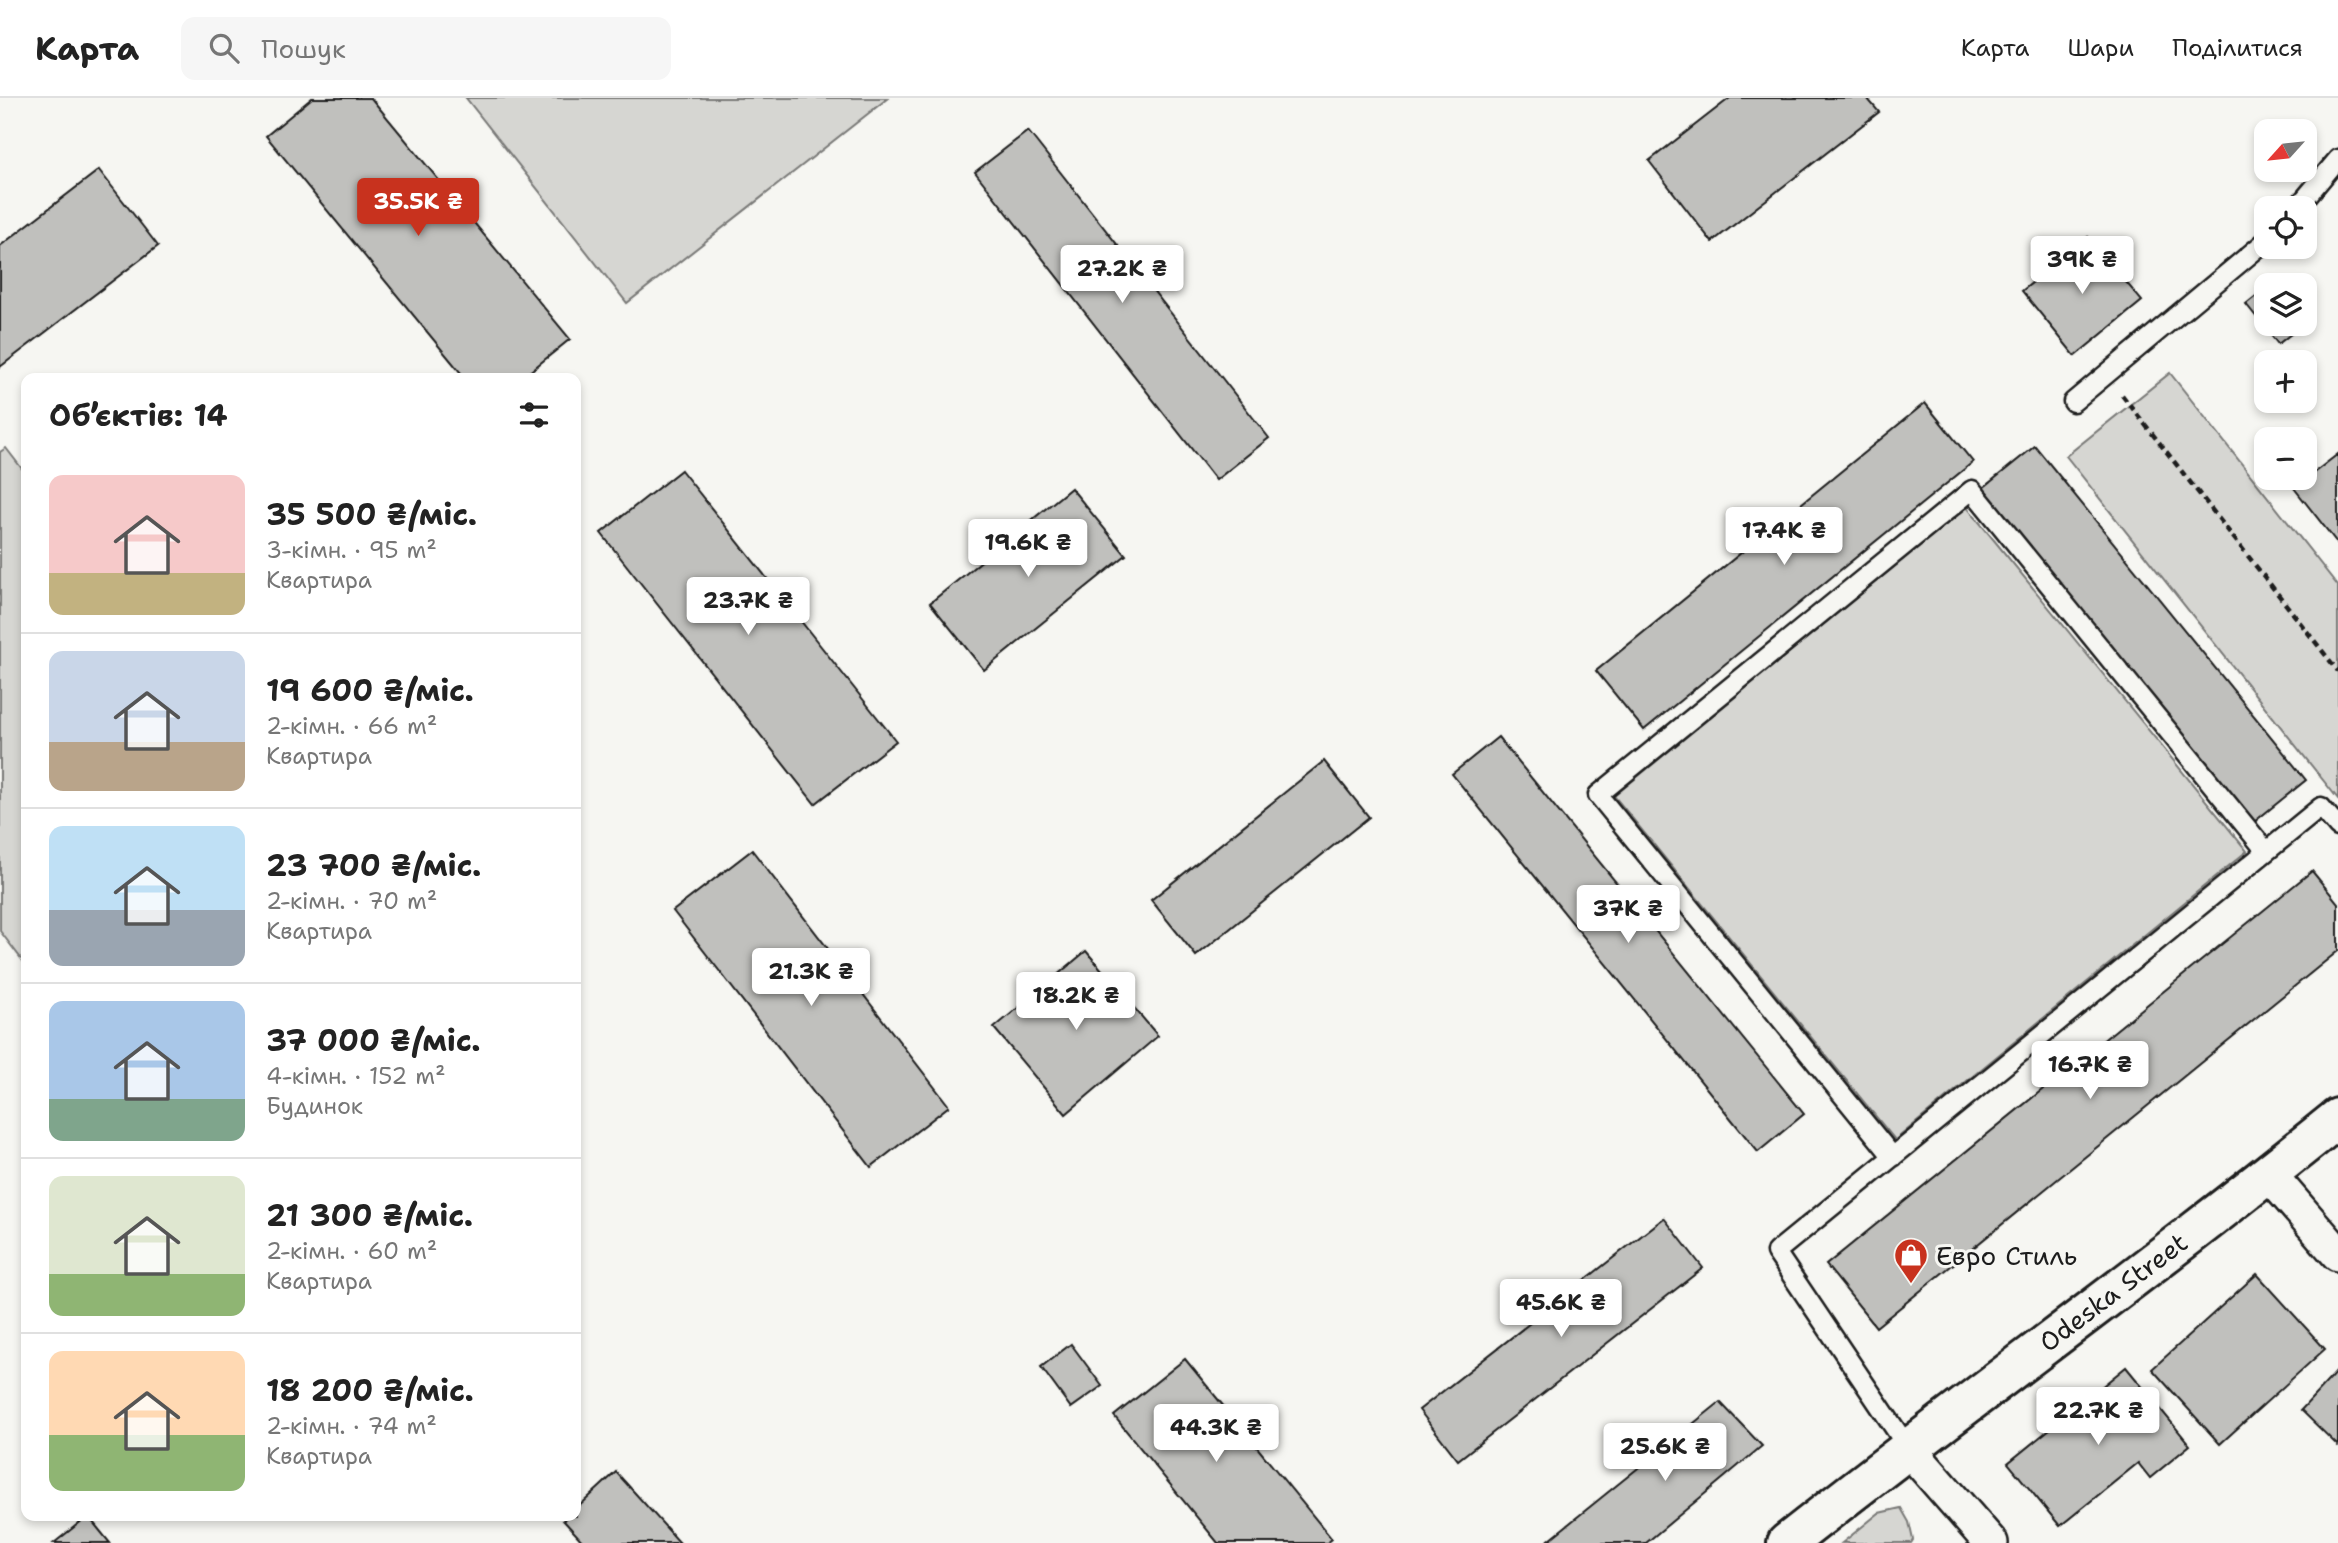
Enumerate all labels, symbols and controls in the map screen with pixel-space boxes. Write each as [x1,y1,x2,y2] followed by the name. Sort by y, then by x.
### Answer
[181,17,671,80] search box
[35,26,139,71] text: Карта
[205,29,243,67] icon: search
[261,31,346,66] text: Пошук
[1961,32,2029,64] text: Карта
[2067,32,2134,64] text: Шари
[2172,32,2303,64] text: Поділитися
[2254,119,2317,182] north arrow
[2254,119,2317,490] map controls
[353,178,483,238] pin: 35.5K ₴
[373,186,463,216] text: 35.5K ₴
[2254,196,2317,259] button: locate
[2033,236,2131,296] pin: 39K ₴
[2047,244,2117,274] text: 39K ₴
[1057,246,1187,305] pin: 27.2K ₴
[1077,253,1167,283] text: 27.2K ₴
[2254,273,2317,336] button: layers
[2254,350,2317,413] button: +
[49,395,228,436] text: Об’єктів: 14
[515,396,553,434] icon: filters
[2254,427,2317,490] button: −
[266,494,477,535] text: 35 500 ₴/міс.
[105,503,189,587] icon: home
[1719,508,1849,567] pin: 17.4K ₴
[1742,515,1826,545] text: 17.4K ₴
[963,519,1093,579] pin: 19.6K ₴
[984,527,1072,557] text: 19.6K ₴
[266,535,437,565] text: 3-кімн. · 95 m²
[266,565,372,595] text: Квартира
[683,578,813,637] pin: 23.7K ₴
[703,585,793,615] text: 23.7K ₴
[266,670,474,711] text: 19 600 ₴/міс.
[105,679,189,763] icon: home
[266,711,437,741] text: 2-кімн. · 66 m²
[266,741,372,771] text: Квартира
[266,845,481,886] text: 23 700 ₴/міс.
[105,854,189,938] icon: home
[266,886,437,916] text: 2-кімн. · 70 m²
[1579,886,1677,945] pin: 37K ₴
[1593,893,1663,923] text: 37K ₴
[266,916,372,946] text: Квартира
[746,948,876,1008] pin: 21.3K ₴
[768,956,854,986] text: 21.3K ₴
[1011,972,1141,1032] pin: 18.2K ₴
[1032,980,1120,1010] text: 18.2K ₴
[266,1020,481,1061] text: 37 000 ₴/міс.
[105,1029,189,1113] icon: home
[2025,1042,2155,1101] pin: 16.7K ₴
[2048,1049,2132,1079] text: 16.7K ₴
[266,1061,446,1091] text: 4-кімн. · 152 m²
[266,1091,363,1121] text: Будинок
[266,1195,473,1236] text: 21 300 ₴/міс.
[105,1204,189,1288] icon: home
[2032,1225,2194,1359] street label: Odeska Street
[266,1236,437,1266] text: 2-кімн. · 60 m²
[1892,1236,1930,1285] shop icon: Евро Стиль
[1936,1238,2077,1273] place label: Евро Стиль
[266,1266,372,1296] text: Квартира
[1496,1280,1626,1339] pin: 45.6K ₴
[1516,1287,1606,1317] text: 45.6K ₴
[266,1370,474,1411] text: 18 200 ₴/міс.
[105,1379,189,1463] icon: home
[2033,1388,2163,1447] pin: 22.7K ₴
[2052,1395,2144,1425] text: 22.7K ₴
[1151,1404,1281,1464] pin: 44.3K ₴
[266,1411,437,1441] text: 2-кімн. · 74 m²
[1170,1412,1262,1442] text: 44.3K ₴
[1600,1424,1730,1483] pin: 25.6K ₴
[1619,1431,1711,1461] text: 25.6K ₴
[266,1441,372,1471] text: Квартира

